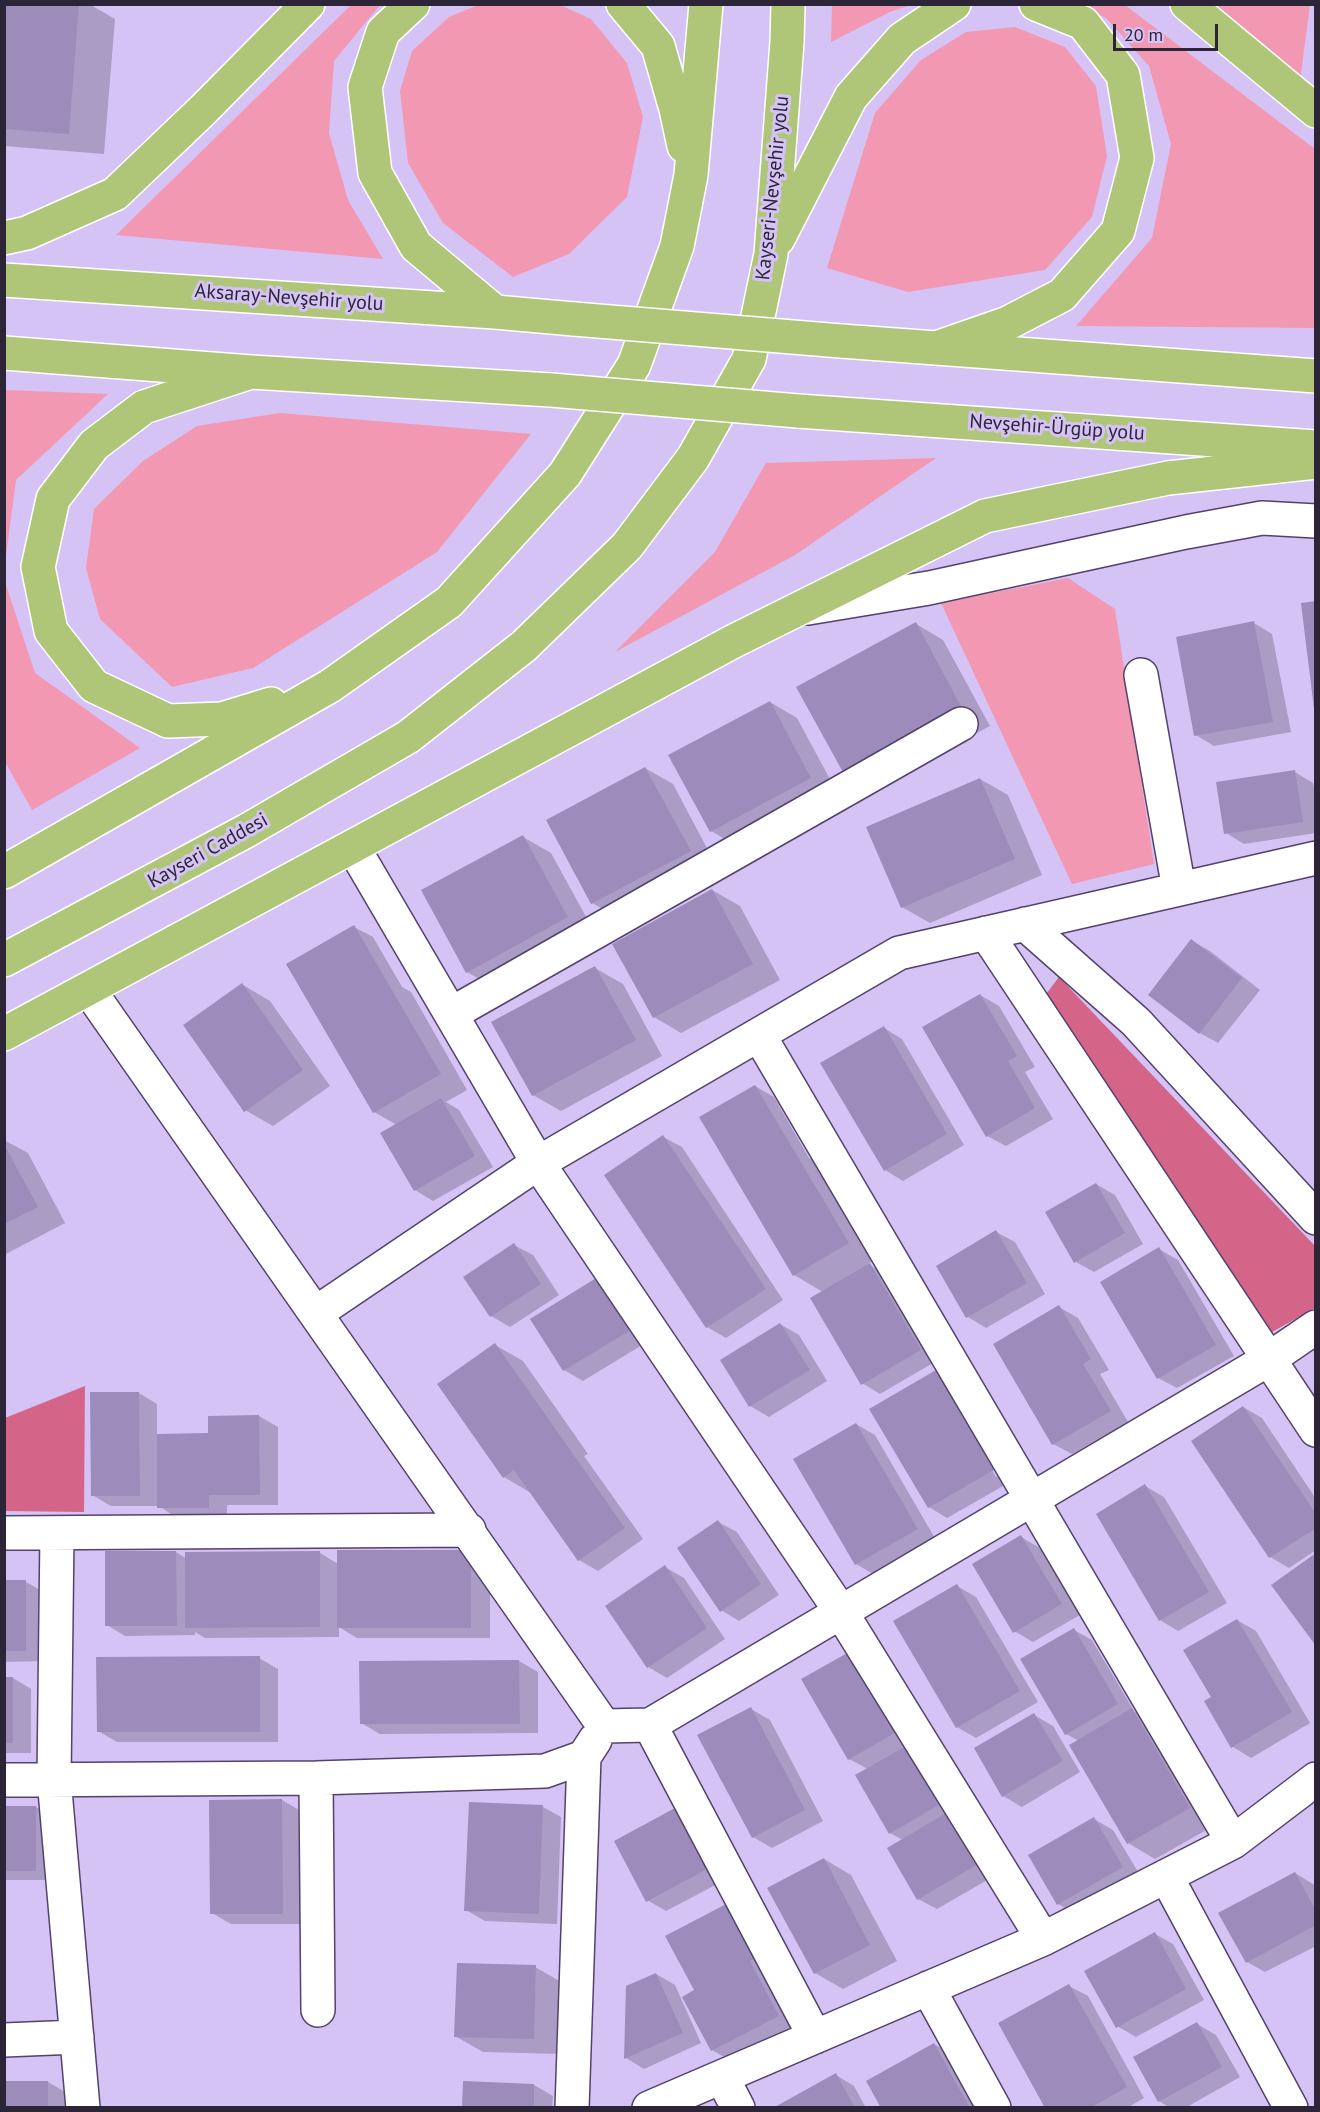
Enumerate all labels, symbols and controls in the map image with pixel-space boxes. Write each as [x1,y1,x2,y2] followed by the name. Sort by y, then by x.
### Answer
[1116,12,1221,50] scale bar
[1124,23,1163,46] text: 20 m
[751,95,795,281] street label: Kayseri-Nevşehir yolu
[194,279,384,317] street label: Aksaray-Nevşehir yolu
[969,410,1145,446] street label: Nevşehir-Ürgüp yolu
[144,808,272,894] street label: Kayseri Caddesi

